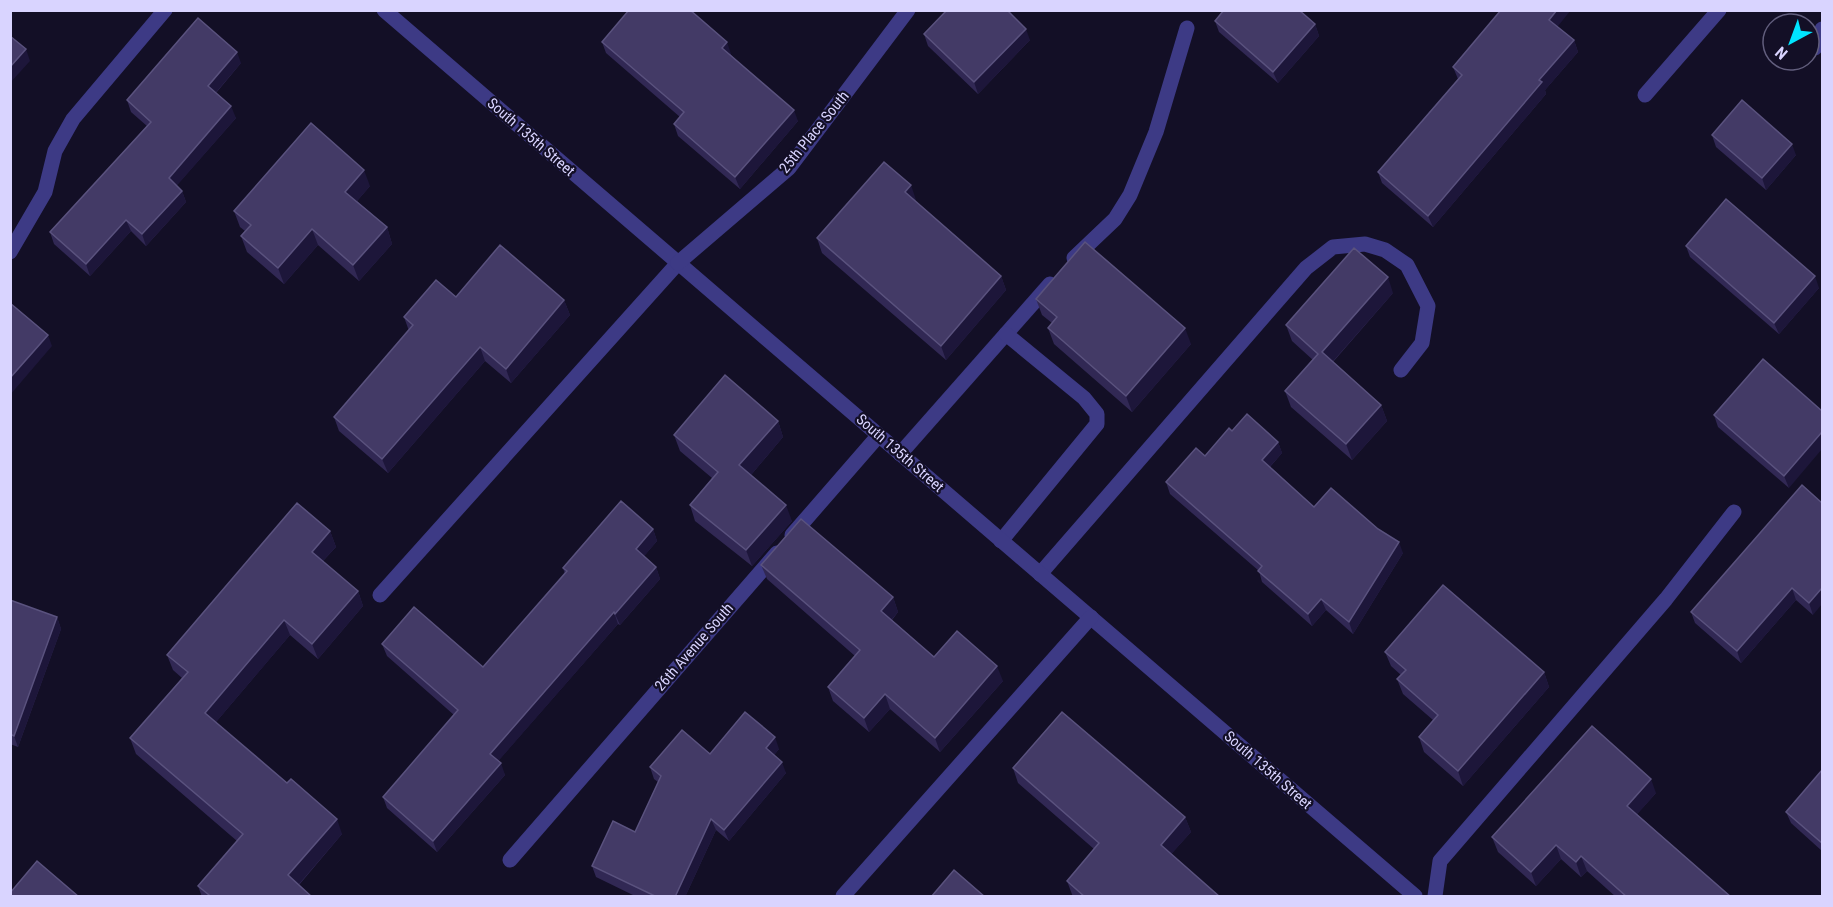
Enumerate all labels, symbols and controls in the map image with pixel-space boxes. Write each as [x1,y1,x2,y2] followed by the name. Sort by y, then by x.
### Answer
[1761,12,1821,72] north arrow
[1772,43,1791,63] text: N
[775,87,853,177] street label: 25th Place South
[484,94,578,180] street label: South 135th Street
[853,410,947,496] street label: South 135th Street
[651,599,737,695] street label: 26th Avenue South
[1221,727,1315,813] street label: South 135th Street

